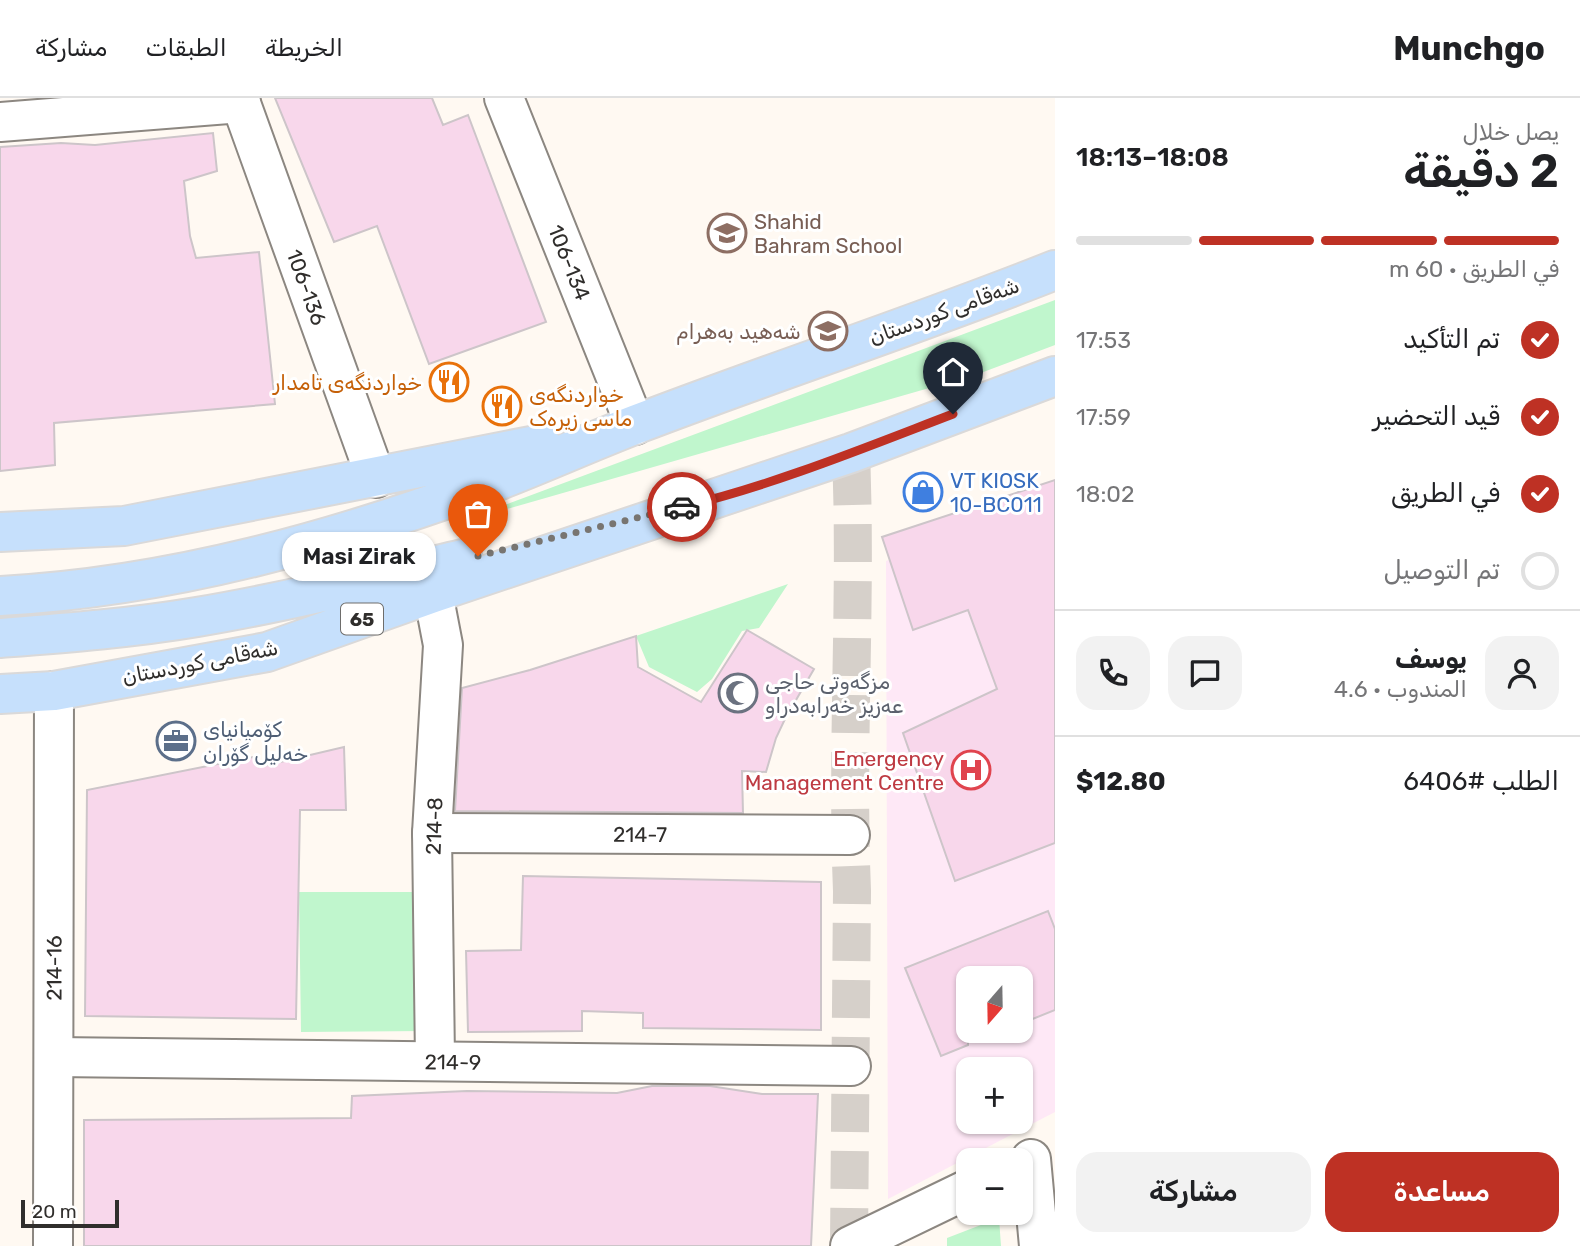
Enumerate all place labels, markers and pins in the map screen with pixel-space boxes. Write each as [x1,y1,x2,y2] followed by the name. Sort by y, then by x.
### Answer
[754,209,902,258] place label: Shahid Bahram School
[706,212,748,254] school or university icon: Shahid Bahram School
[807,310,849,352] school or university icon: شەهید بەهرام
[676,319,801,345] place label: شەهید بەهرام
[923,342,983,414] pin
[428,361,470,403] restaurant icon: خواردنگەی تامدار
[271,370,422,395] place label: خواردنگەی تامدار
[529,382,632,431] place label: خواردنگەی ماسی زیرەک
[481,385,523,427] restaurant icon: خواردنگەی ماسی زیرەک
[950,468,1042,517] place label: VT KIOSK 10-BC011
[902,471,944,513] shop icon: VT KIOSK 10-BC011
[448,484,508,556] pin
[282,532,436,580] callout: Masi Zirak
[765,669,903,719] place label: مزگەوتی حاجی عەزیز خەرابەدراو
[717,672,759,714] mosque icon: مزگەوتی حاجی عەزیز خەرابەدراو
[203,717,308,767] place label: کۆمپانیای خەلیل گۆران
[155,720,197,762] office icon: کۆمپانیای خەلیل گۆران
[745,746,944,795] place label: Emergency Management Centre
[950,749,992,791] hospital icon: Emergency Management Centre

